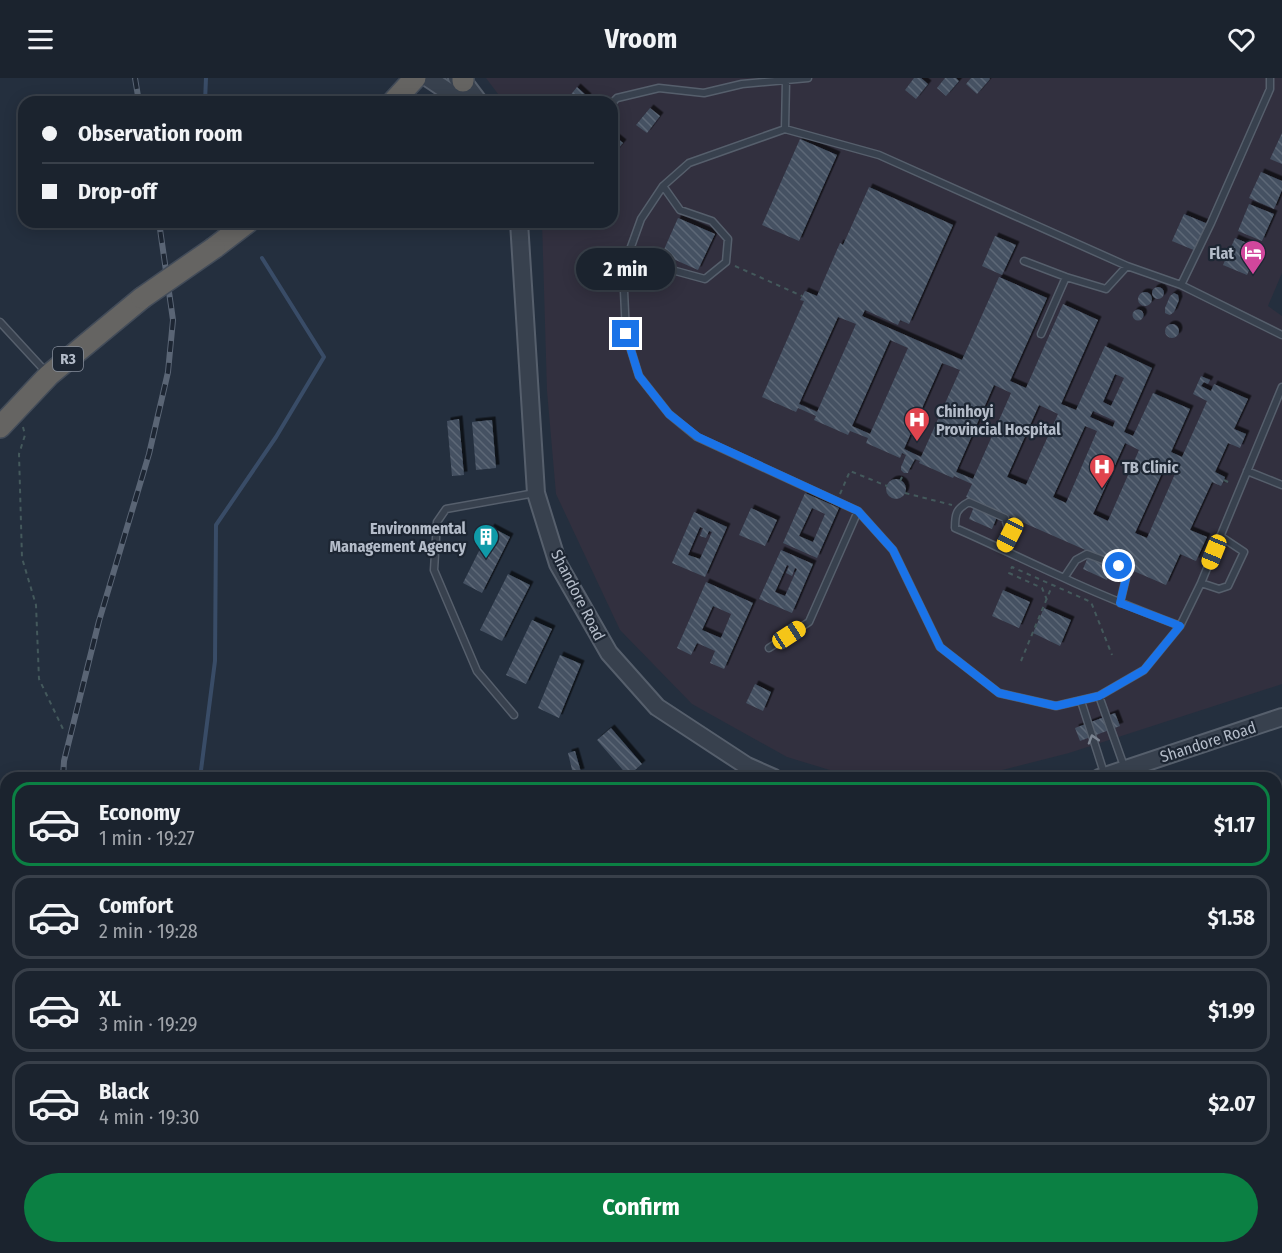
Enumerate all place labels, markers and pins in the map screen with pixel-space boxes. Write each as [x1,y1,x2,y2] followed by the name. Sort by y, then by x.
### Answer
[1238,238,1268,276] hotel icon: Flat
[1209,244,1234,263] place label: Flat
[936,402,1061,439] place label: Chinhoyi Provincial Hospital
[902,405,932,443] hospital icon: Chinhoyi Provincial Hospital
[1087,452,1117,490] hospital icon: TB Clinic
[1122,458,1178,477] place label: TB Clinic
[330,519,467,556] place label: Environmental Management Agency
[471,522,501,560] building icon: Environmental Management Agency

